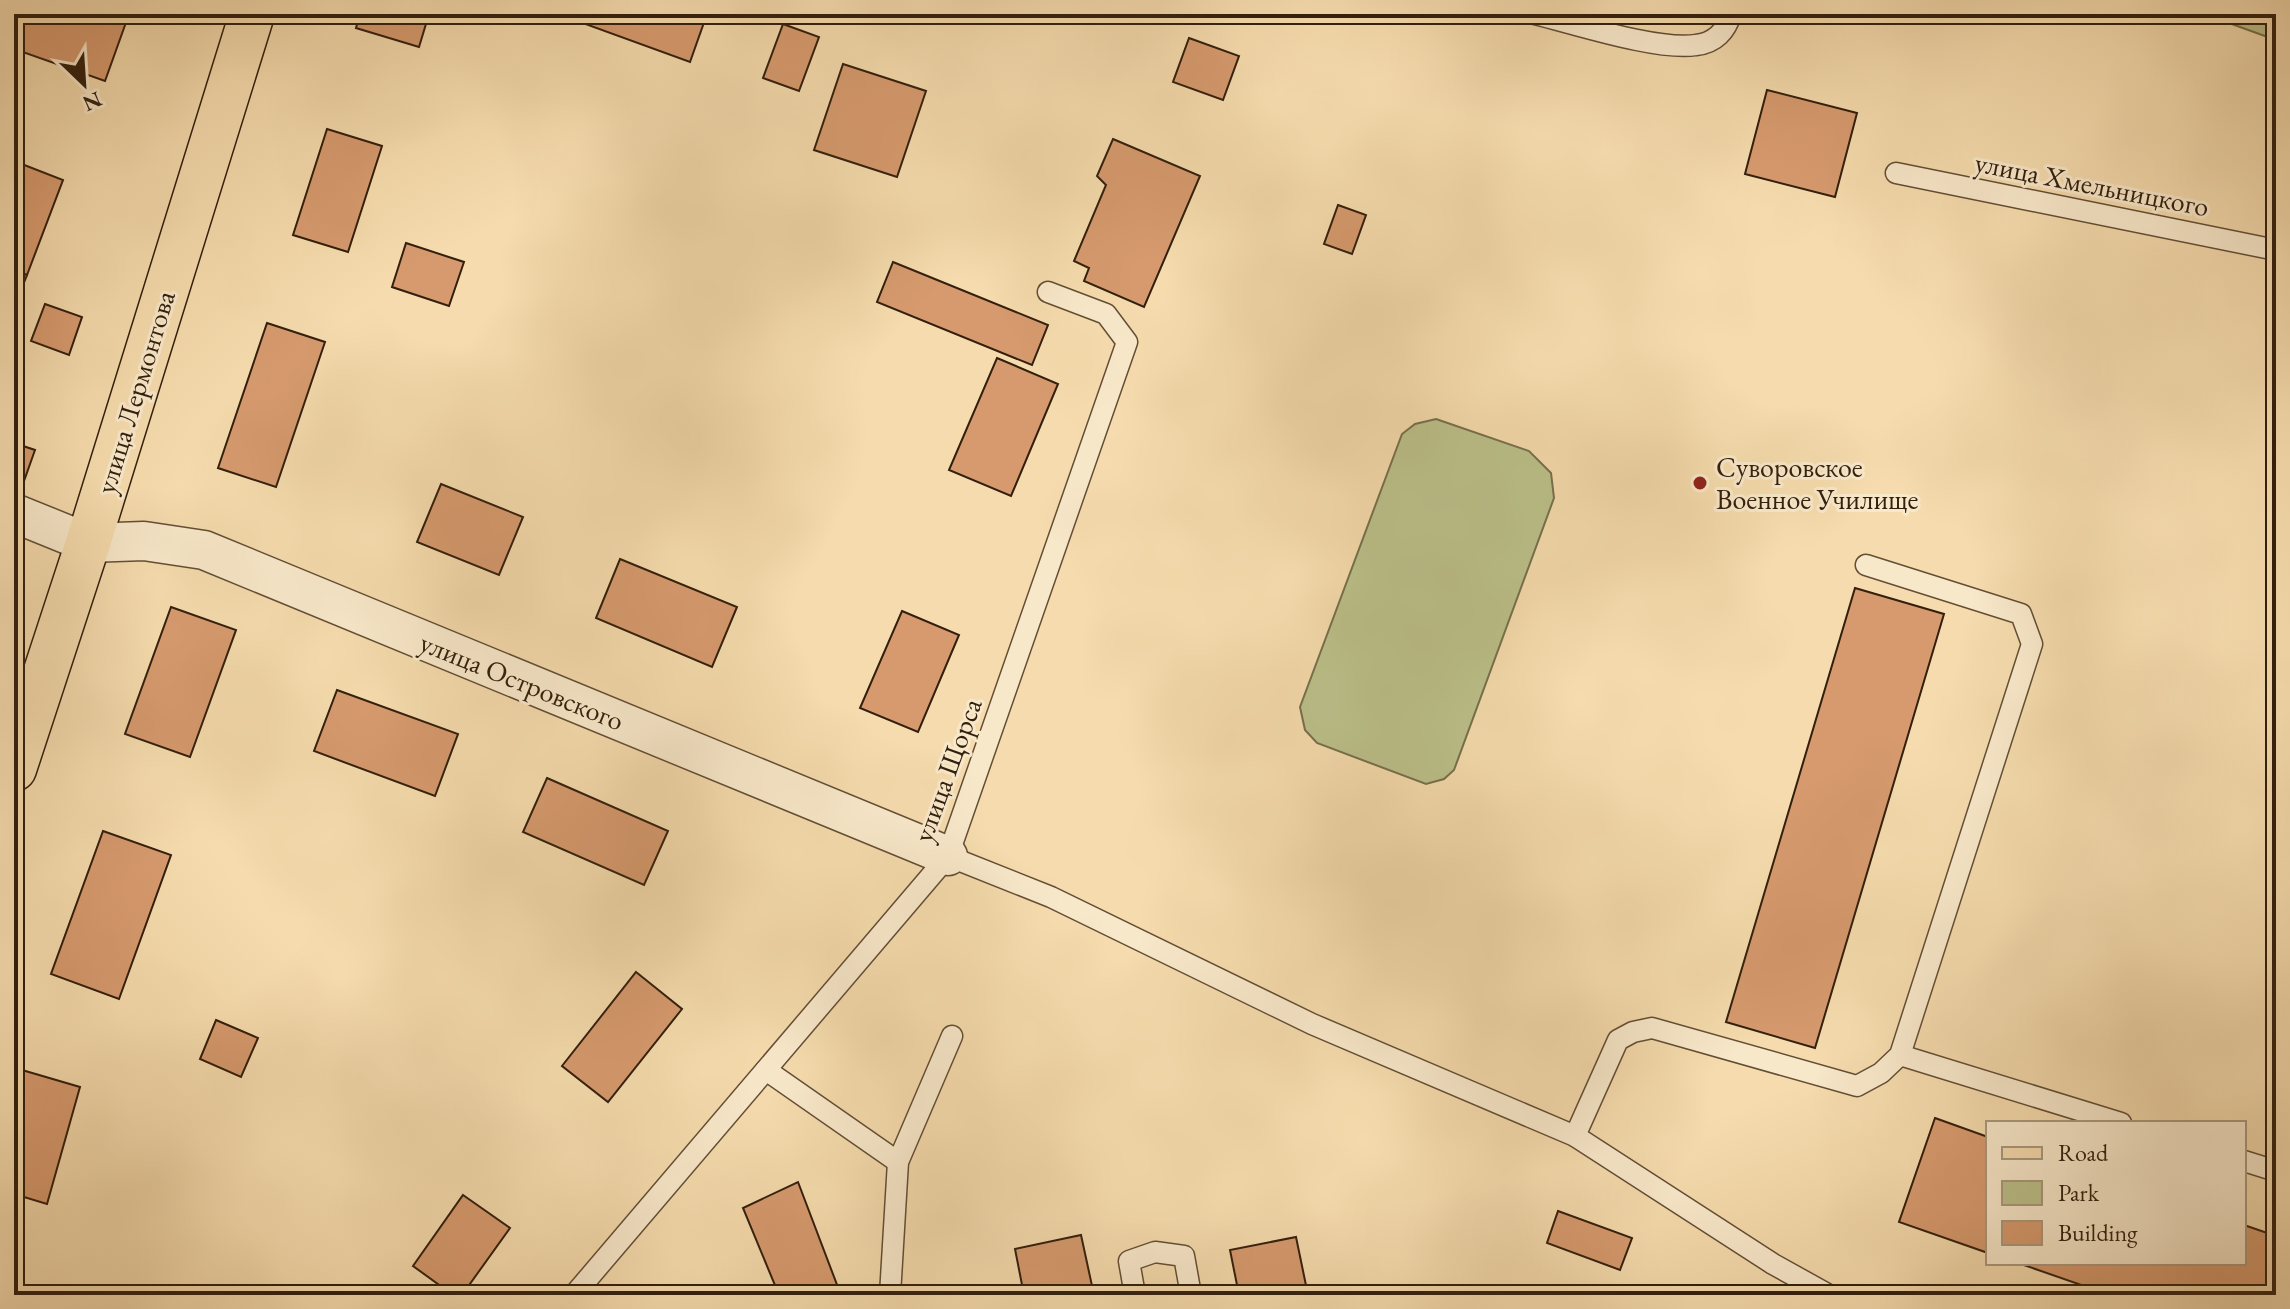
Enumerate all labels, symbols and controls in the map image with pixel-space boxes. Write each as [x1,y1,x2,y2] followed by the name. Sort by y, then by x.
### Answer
[44,44,124,124] north arrow
[78,85,106,119] text: N
[1972,144,2212,224] street label: улица Хмельницкого
[87,285,183,498] street label: улица Лермонтова
[1716,449,1919,517] place label: Суворовское Военное Училище
[1691,474,1709,492] marker: Суворовское Военное Училище
[415,624,629,738] street label: улица Островского
[904,692,990,847] street label: улица Щорса
[1986,1121,2246,1265] legend
[2058,1137,2109,1168] text: Road
[2058,1177,2100,1208] text: Park
[2058,1217,2138,1248] text: Building

